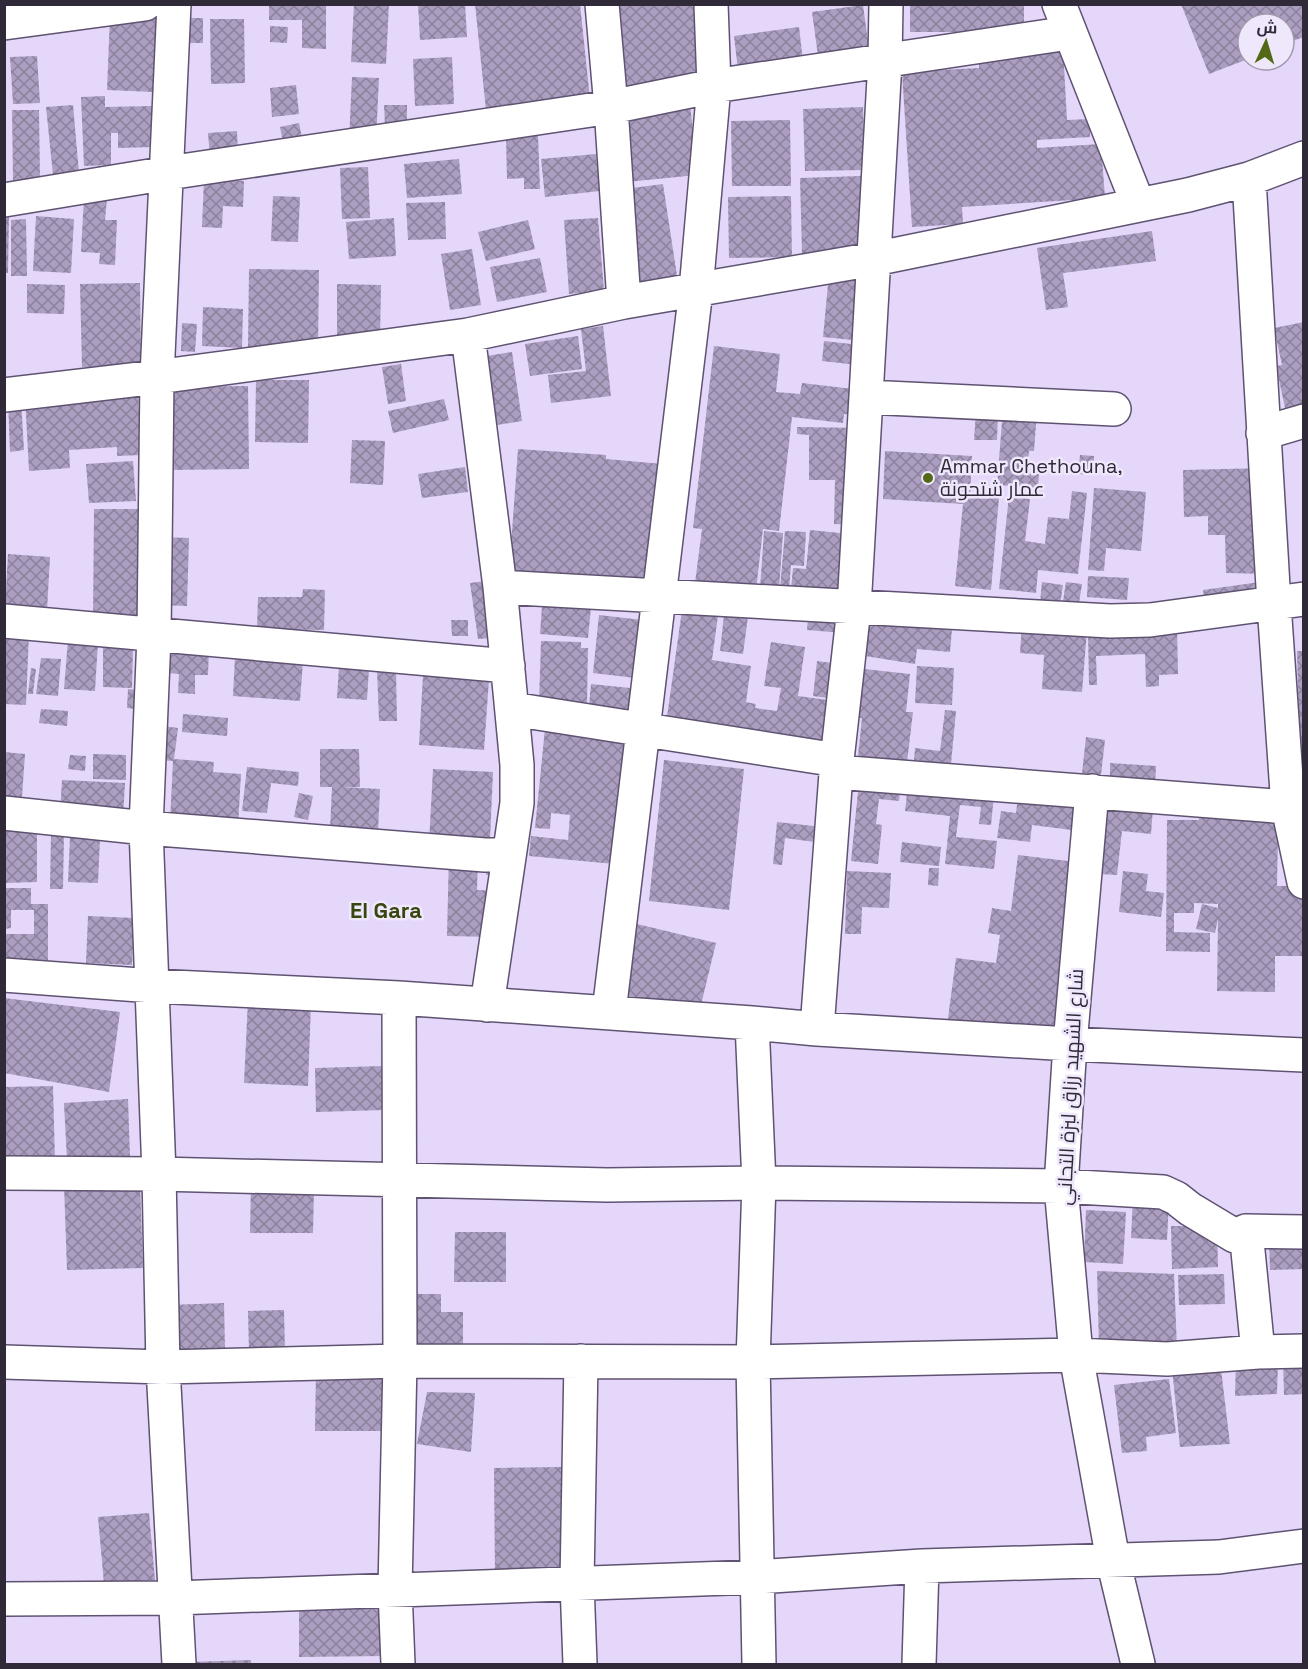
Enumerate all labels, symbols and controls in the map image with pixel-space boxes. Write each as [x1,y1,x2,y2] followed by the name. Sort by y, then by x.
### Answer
[1236,12,1296,72] north arrow
[1256,16,1278,39] text: ش
[940,453,1123,502] place label: Ammar Chethouna, عمار شتحونة
[921,471,935,485] marker: Ammar Chethouna, عمار شتحونة
[350,896,422,924] district label: El Gara
[1051,968,1092,1206] street label: شارع الشهيد رزاق لبزة التجاني

